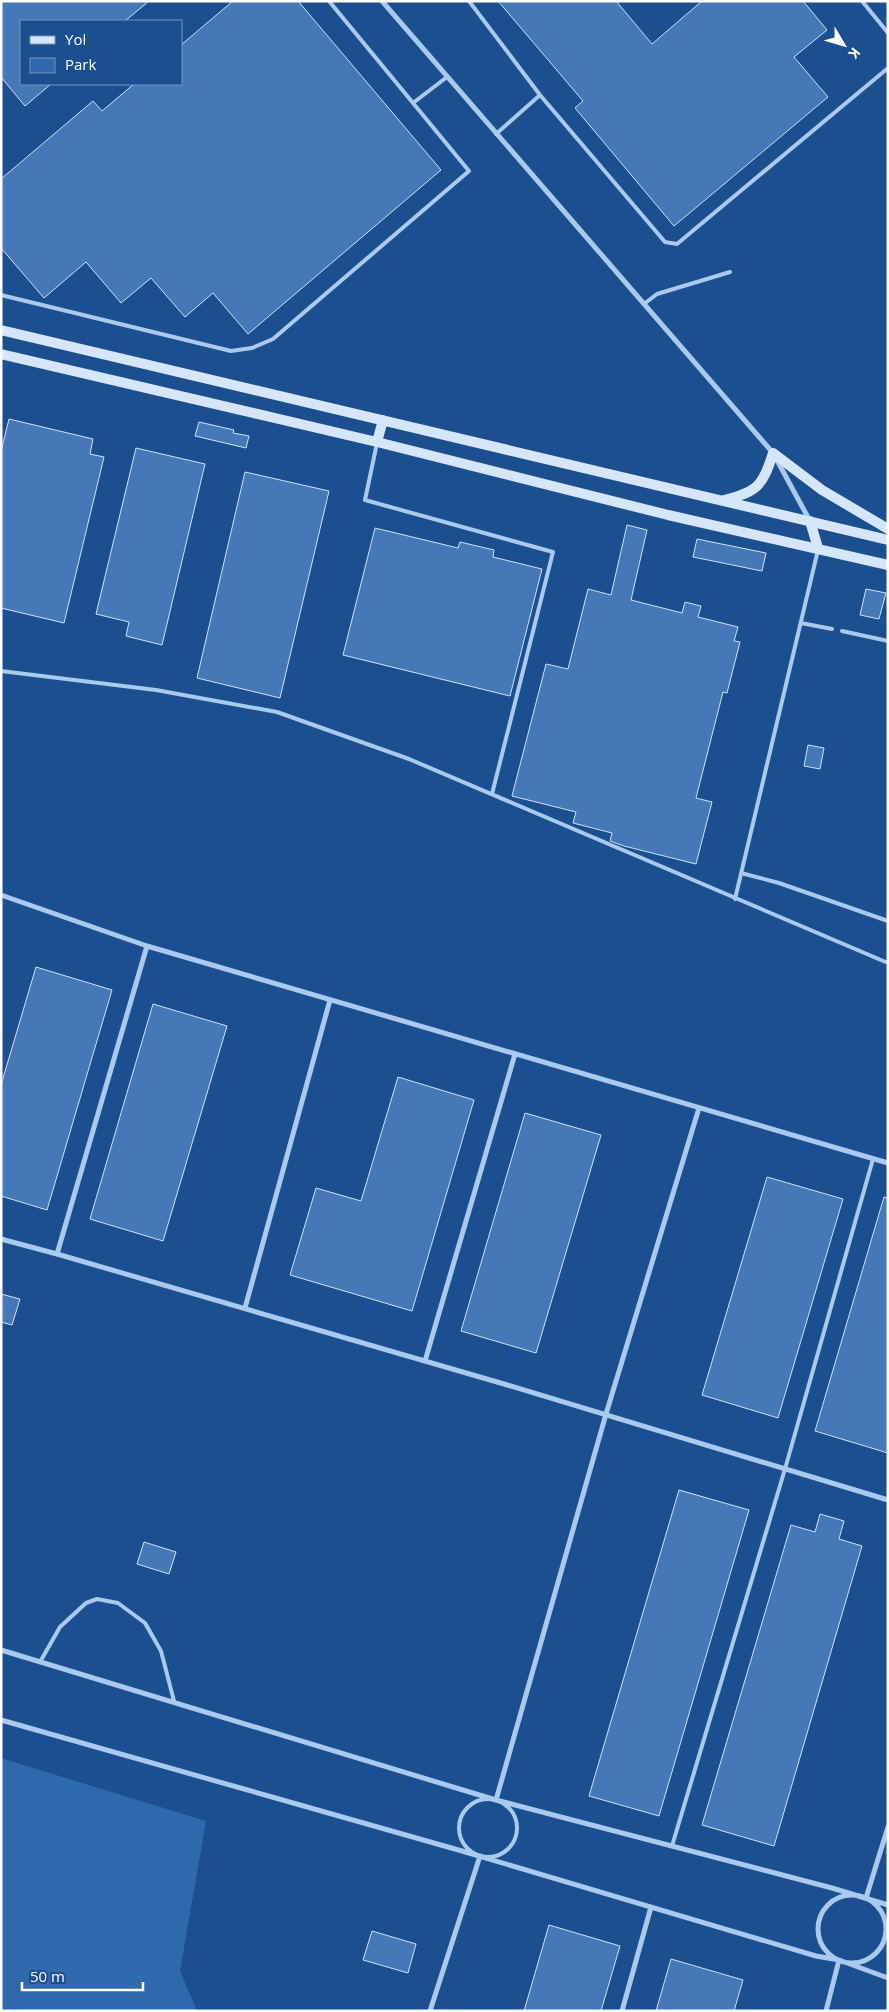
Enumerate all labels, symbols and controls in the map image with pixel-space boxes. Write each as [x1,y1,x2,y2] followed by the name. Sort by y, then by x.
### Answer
[20,20,182,85] legend
[819,20,869,70] north arrow
[65,29,86,49] text: Yol
[844,44,865,63] text: K
[65,54,96,74] text: Park
[22,1960,144,1992] scale bar
[30,1966,65,1986] text: 50 m

